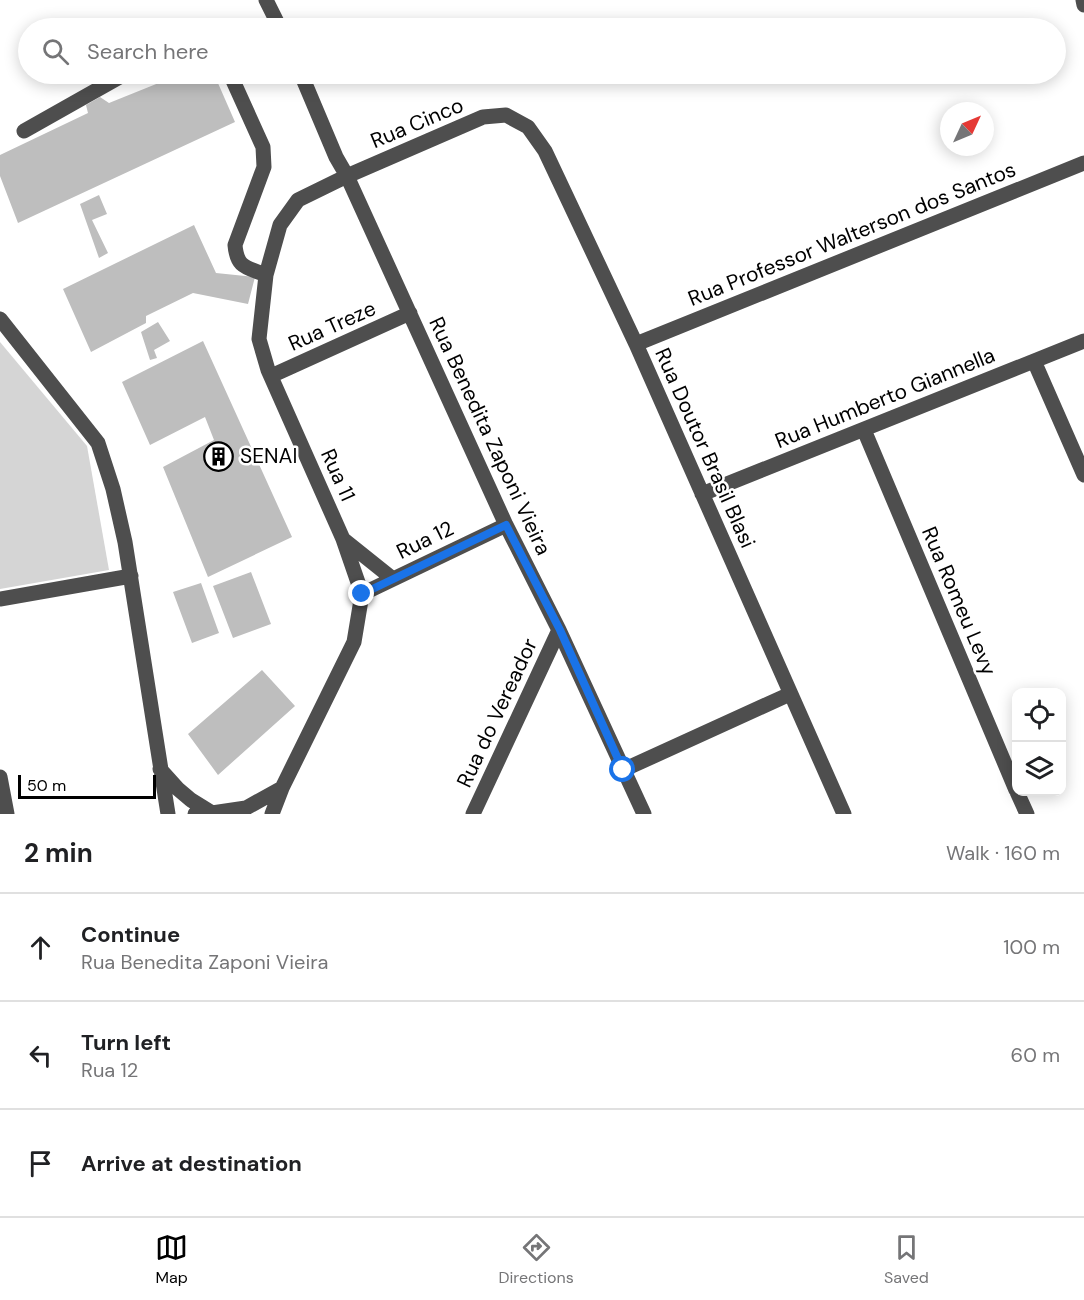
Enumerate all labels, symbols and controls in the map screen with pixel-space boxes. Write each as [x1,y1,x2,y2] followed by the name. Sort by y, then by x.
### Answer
[18,18,1066,84] search box
[39,35,72,68] icon: search
[87,37,208,66] text: Search here
[366,91,468,155] street label: Rua Cinco
[940,102,994,156] north arrow
[684,155,1020,313] street label: Rua Professor Walterson dos Santos
[284,294,380,358] street label: Rua Treze
[422,312,558,560] street label: Rua Benedita Zaponi Vieira
[771,341,999,455] street label: Rua Humberto Giannella
[648,344,762,552] street label: Rua Doutor Brasil Blasi
[203,440,235,472] building icon: SENAI
[240,442,297,470] place label: SENAI
[314,444,362,506] street label: Rua 11
[392,514,458,566] street label: Rua 12
[915,522,1003,680] street label: Rua Romeu Levy
[348,580,374,606] route end
[450,634,544,792] street label: Rua do Vereador
[1012,688,1066,796] map controls
[1012,688,1066,742] button: locate
[1012,742,1066,796] button: layers
[609,756,635,782] route start
[18,772,156,800] scale bar
[27,775,66,796] text: 50 m
[24,836,93,870] text: 2 min
[946,840,1060,866] text: Walk · 160 m
[81,920,180,949] text: Continue
[24,931,57,964] icon: ahead
[1003,934,1060,960] text: 100 m
[81,949,328,975] text: Rua Benedita Zaponi Vieira
[81,1028,171,1057] text: Turn left
[24,1039,57,1072] icon: left
[1011,1042,1060,1068] text: 60 m
[81,1057,138,1083] text: Rua 12
[24,1147,57,1180] icon: arrive
[81,1149,302,1178] text: Arrive at destination
[155,1231,188,1288] tab: Map
[498,1231,574,1288] tab: Directions
[884,1231,929,1288] tab: Saved

